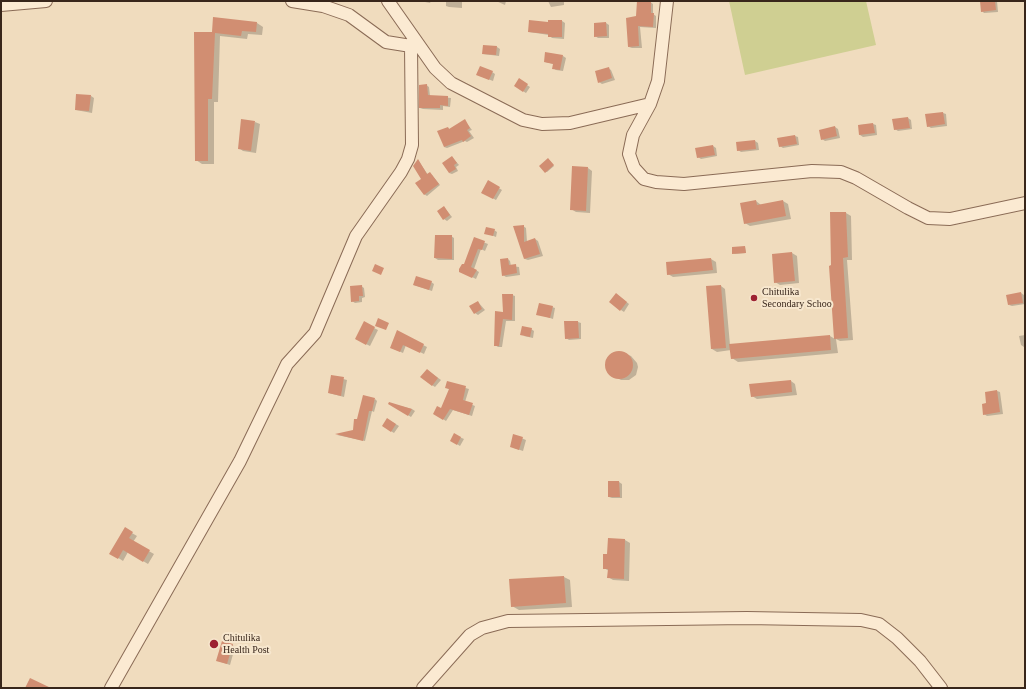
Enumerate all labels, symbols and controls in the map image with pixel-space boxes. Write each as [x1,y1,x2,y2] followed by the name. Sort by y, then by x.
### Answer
[762,286,832,310] place label: Chitulika Secondary Schoo
[749,293,759,303] marker: Chitulika Secondary Schoo
[223,632,269,656] place label: Chitulika Health Post
[208,638,220,650] marker: Chitulika Health Post

